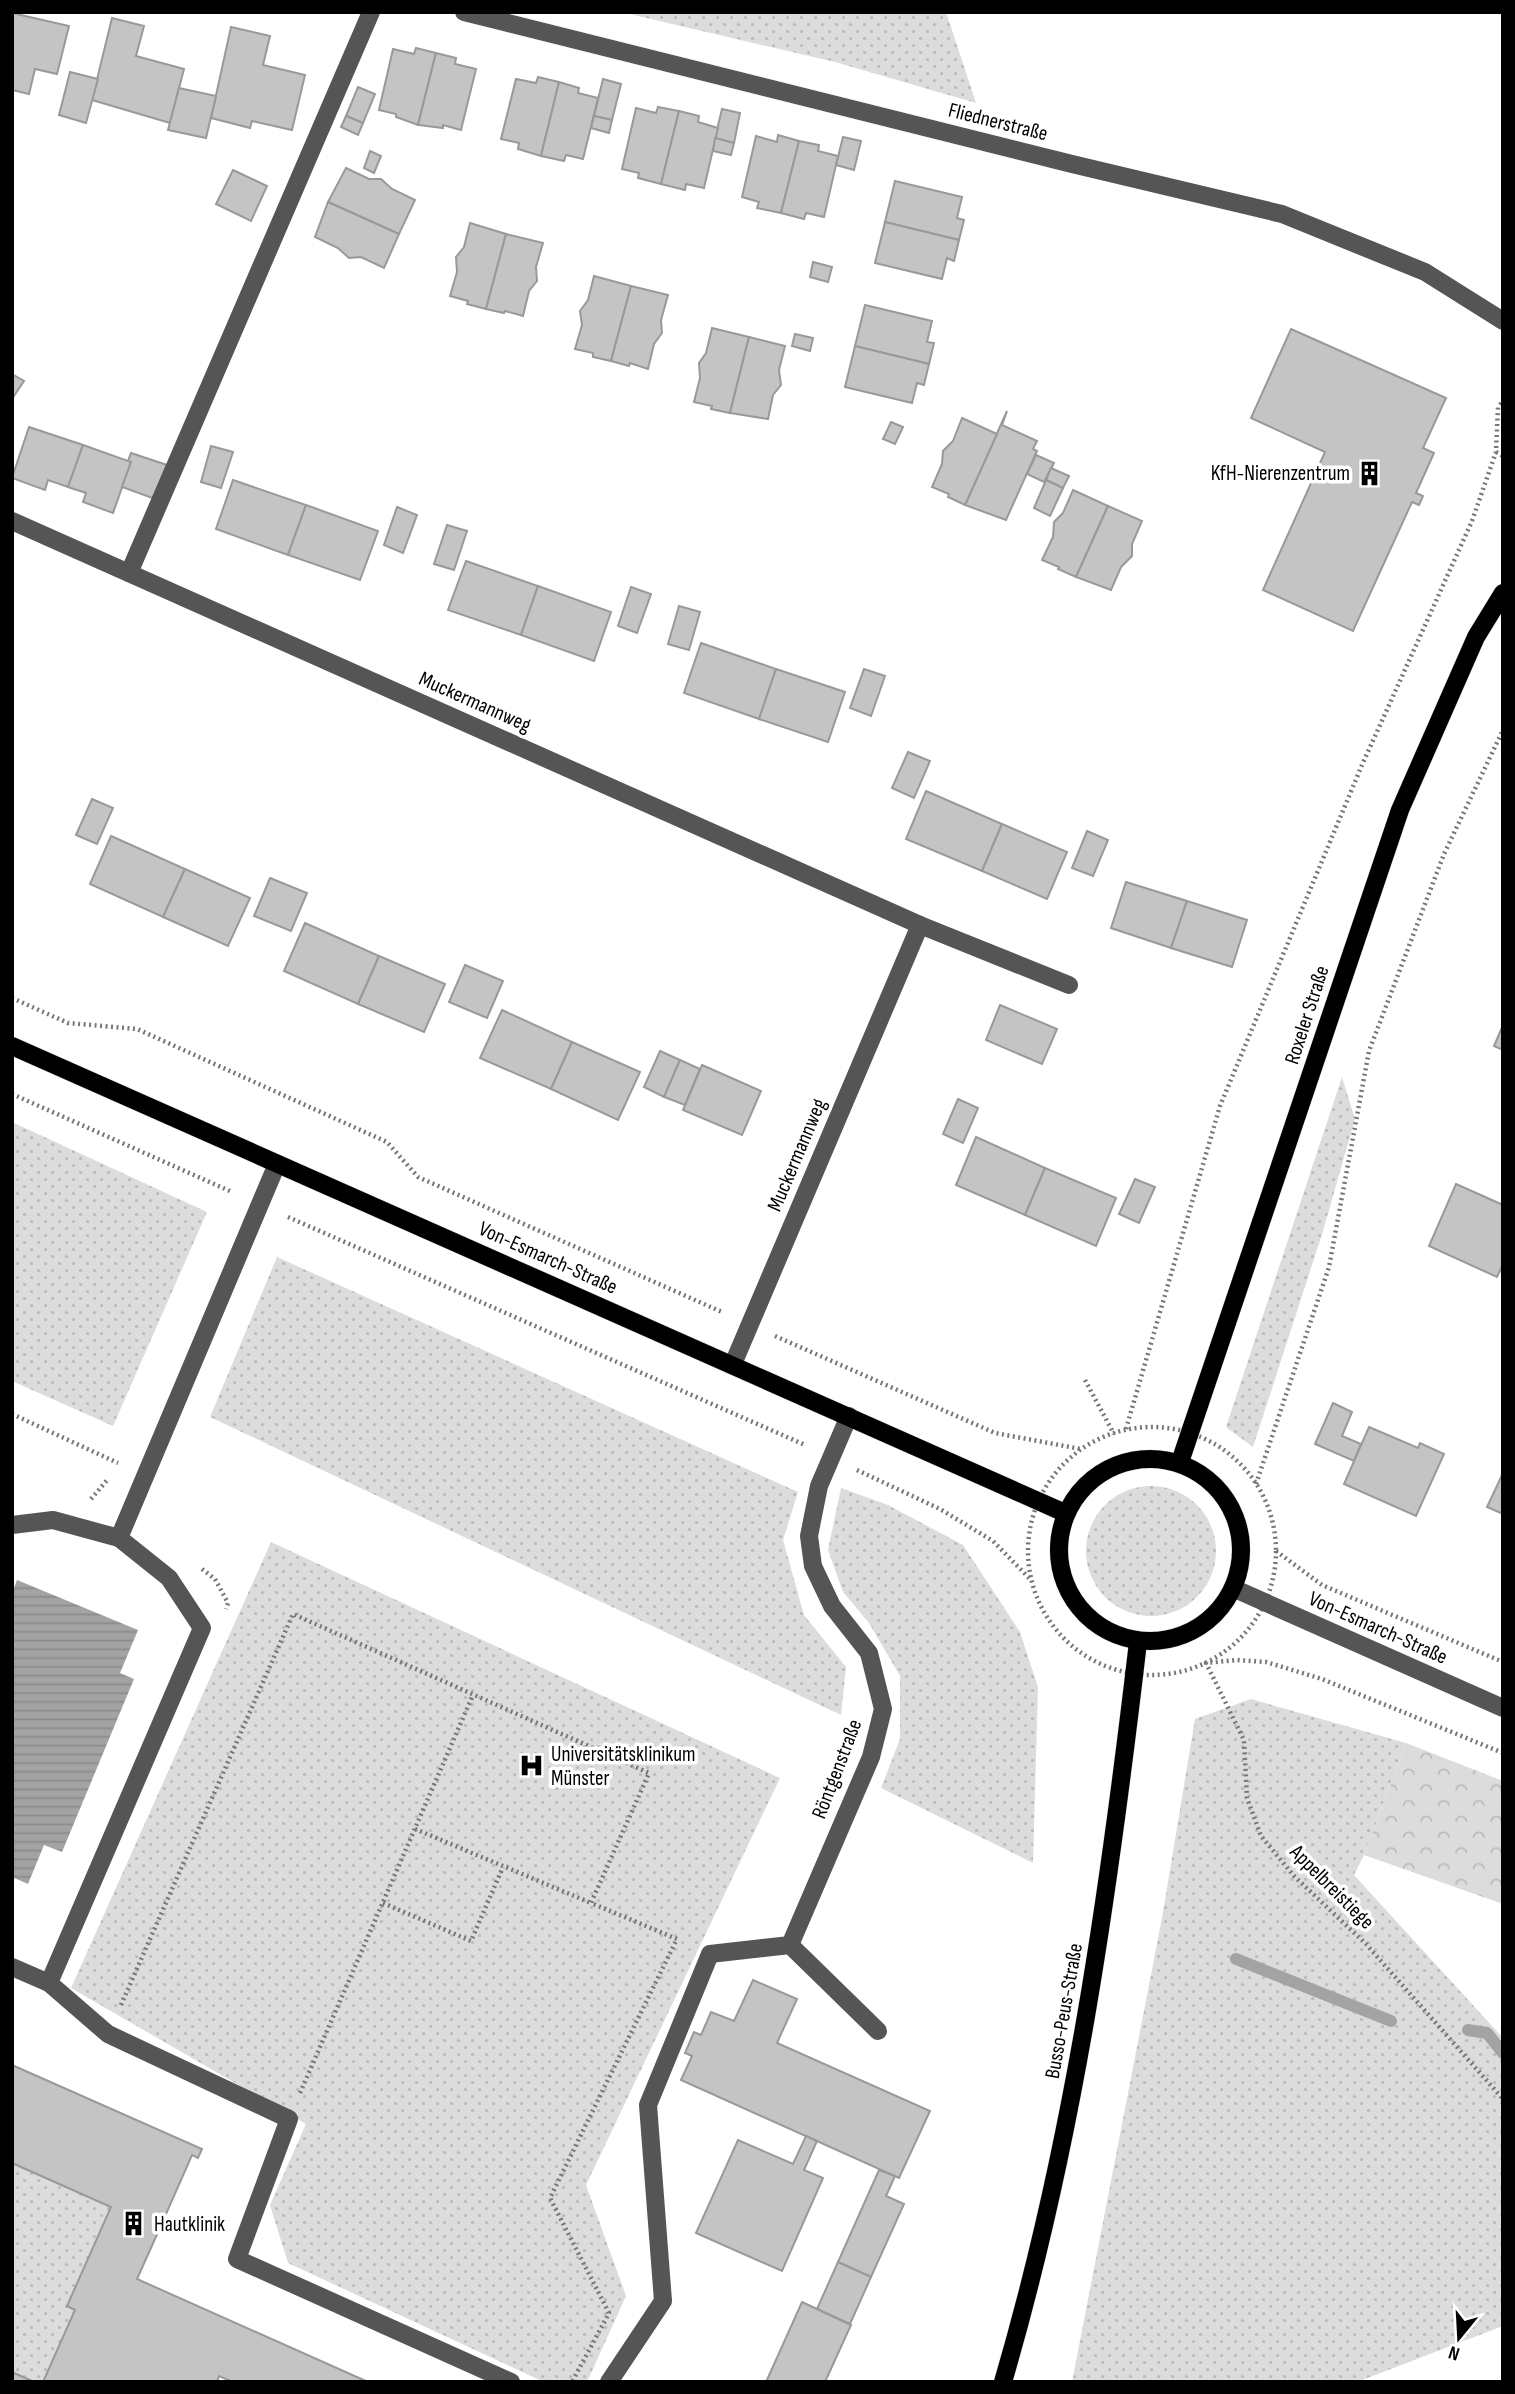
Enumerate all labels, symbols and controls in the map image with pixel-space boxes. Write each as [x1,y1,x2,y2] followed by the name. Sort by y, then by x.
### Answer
[946,98,1050,146] street label: Fliednerstraße
[1356,459,1384,487] building icon: KfH-Nierenzentrum
[1211,461,1350,486] place label: KfH-Nierenzentrum
[415,666,535,738] street label: Muckermannweg
[1279,963,1335,1067] street label: Roxeler Straße
[762,1095,832,1215] street label: Muckermannweg
[475,1216,621,1300] street label: Von-Esmarch-Straße
[1305,1586,1451,1670] street label: Von-Esmarch-Straße
[807,1716,867,1822] street label: Röntgenstraße
[551,1742,695,1791] place label: Universitätsklinikum Münster
[517,1752,545,1780] hospital icon: Universitätsklinikum Münster
[1284,1839,1379,1934] street label: Appelbreistiege
[1040,1941,1088,2081] street label: Busso-Peus-Straße
[120,2210,148,2238] building icon: Hautklinik
[154,2212,225,2237] place label: Hautklinik
[1424,2303,1494,2373] north arrow
[1446,2340,1463,2365] text: N

